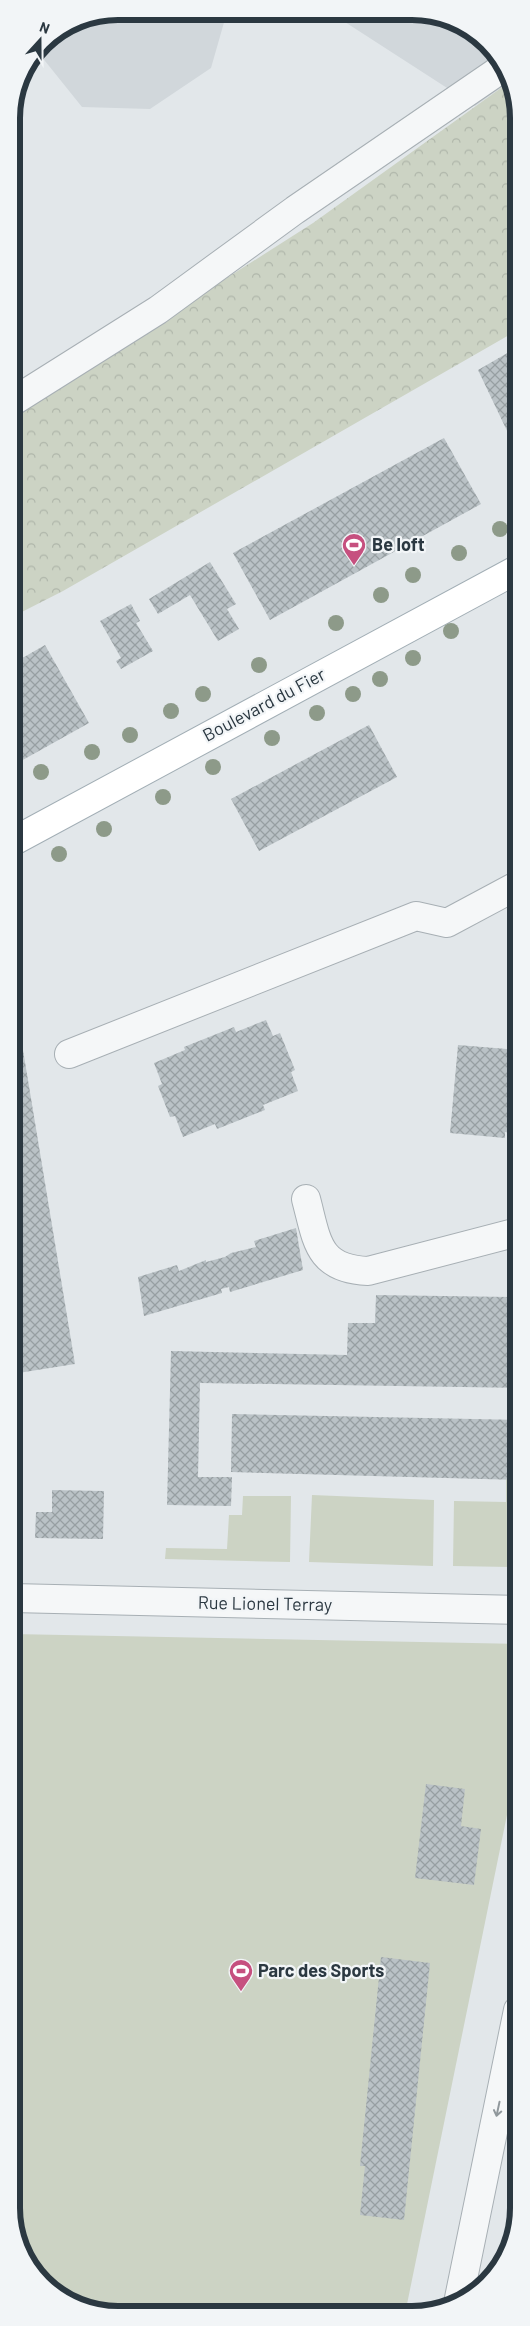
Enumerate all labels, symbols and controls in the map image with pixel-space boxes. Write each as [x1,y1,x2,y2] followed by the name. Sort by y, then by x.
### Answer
[15,15,65,65] north arrow
[37,18,52,37] text: N
[341,532,367,566] sports icon: Be loft
[372,533,425,555] place label: Be loft
[198,662,329,746] street label: Boulevard du Fier
[198,1591,332,1615] street label: Rue Lionel Terray
[228,1958,254,1992] sports icon: Parc des Sports
[258,1959,384,1981] place label: Parc des Sports
[493,2100,502,2116] one-way arrow

